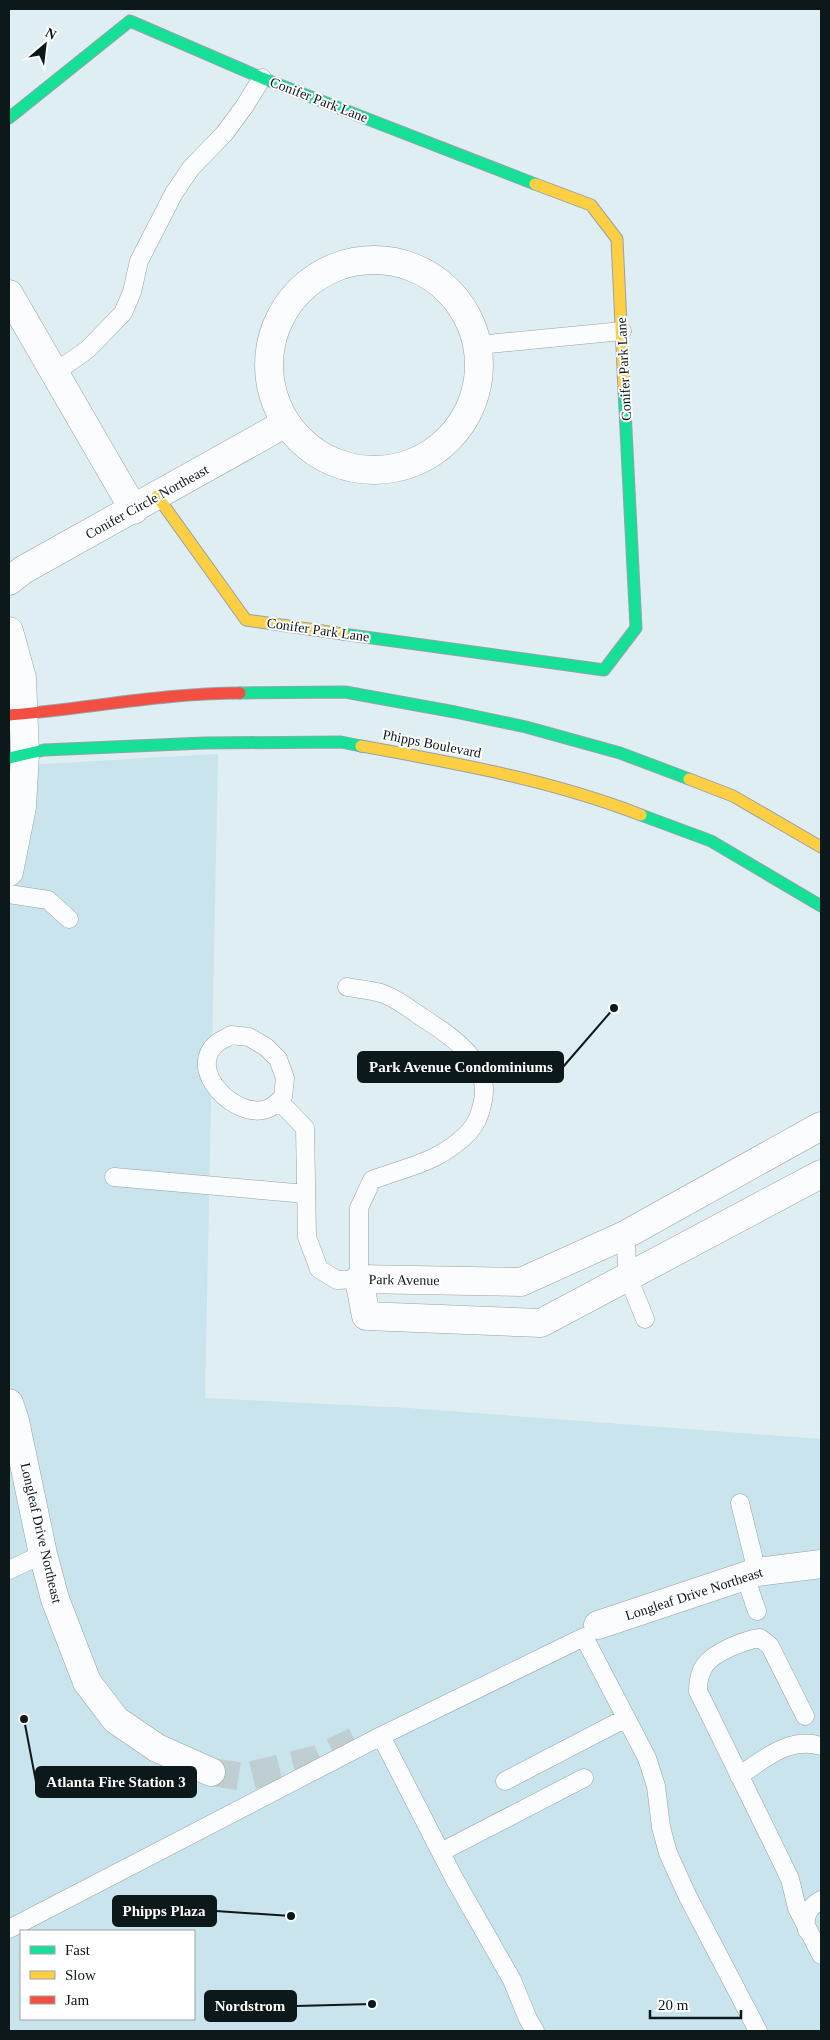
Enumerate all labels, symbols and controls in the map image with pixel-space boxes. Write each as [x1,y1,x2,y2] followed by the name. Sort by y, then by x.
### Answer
[20,20,70,70] north arrow
[43,25,59,43] text: N
[268,74,370,126] street label: Conifer Park Lane
[614,317,634,421] street label: Conifer Park Lane
[83,462,211,542] street label: Conifer Circle Northeast
[266,615,370,645] street label: Conifer Park Lane
[382,727,482,761] street label: Phipps Boulevard
[358,1052,563,1082] callout: Park Avenue Condominiums
[369,1059,553,1075] text: Park Avenue Condominiums
[368,1272,440,1288] street label: Park Avenue
[18,1461,65,1605] street label: Longleaf Drive Northeast
[623,1565,765,1623] street label: Longleaf Drive Northeast
[36,1767,196,1797] callout: Atlanta Fire Station 3
[46,1774,186,1790] text: Atlanta Fire Station 3
[113,1896,216,1926] callout: Phipps Plaza
[123,1903,206,1919] text: Phipps Plaza
[20,1930,195,2020] legend
[65,1942,91,1958] text: Fast
[65,1967,96,1983] text: Slow
[650,1988,741,2020] scale bar
[205,1991,296,2021] callout: Nordstrom
[65,1992,89,2008] text: Jam
[658,1997,689,2013] text: 20 m
[215,1998,286,2014] text: Nordstrom

